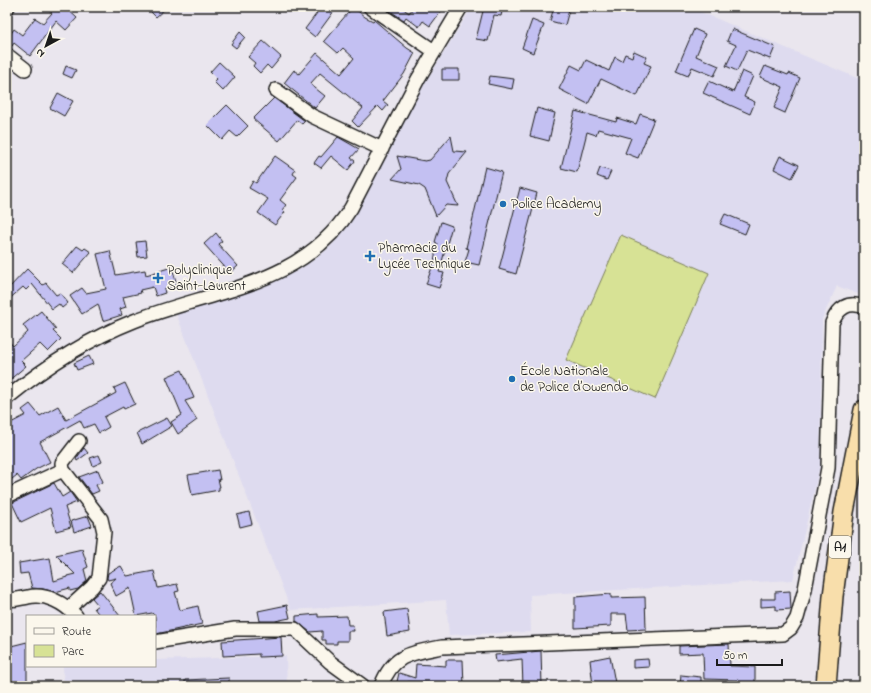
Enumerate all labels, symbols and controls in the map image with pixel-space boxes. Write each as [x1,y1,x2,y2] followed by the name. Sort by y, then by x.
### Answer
[26,26,66,66] north arrow
[32,44,48,61] text: N
[511,194,601,216] place label: Police Academy
[498,199,508,209] marker: Police Academy
[378,238,471,276] place label: Pharmacie du Lycée Technique
[365,251,375,261] marker: Pharmacie du Lycée Technique
[167,260,246,297] place label: Polyclinique Saint-Laurent
[152,272,164,284] marker: Polyclinique Saint-Laurent
[520,361,629,398] place label: École Nationale de Police d’Owendo
[507,374,517,384] marker: École Nationale de Police d’Owendo
[829,536,851,558] road number: A1
[26,615,156,667] legend
[62,623,92,641] text: Route
[717,641,782,667] scale bar
[62,643,84,661] text: Parc
[723,647,747,665] text: 50 m

